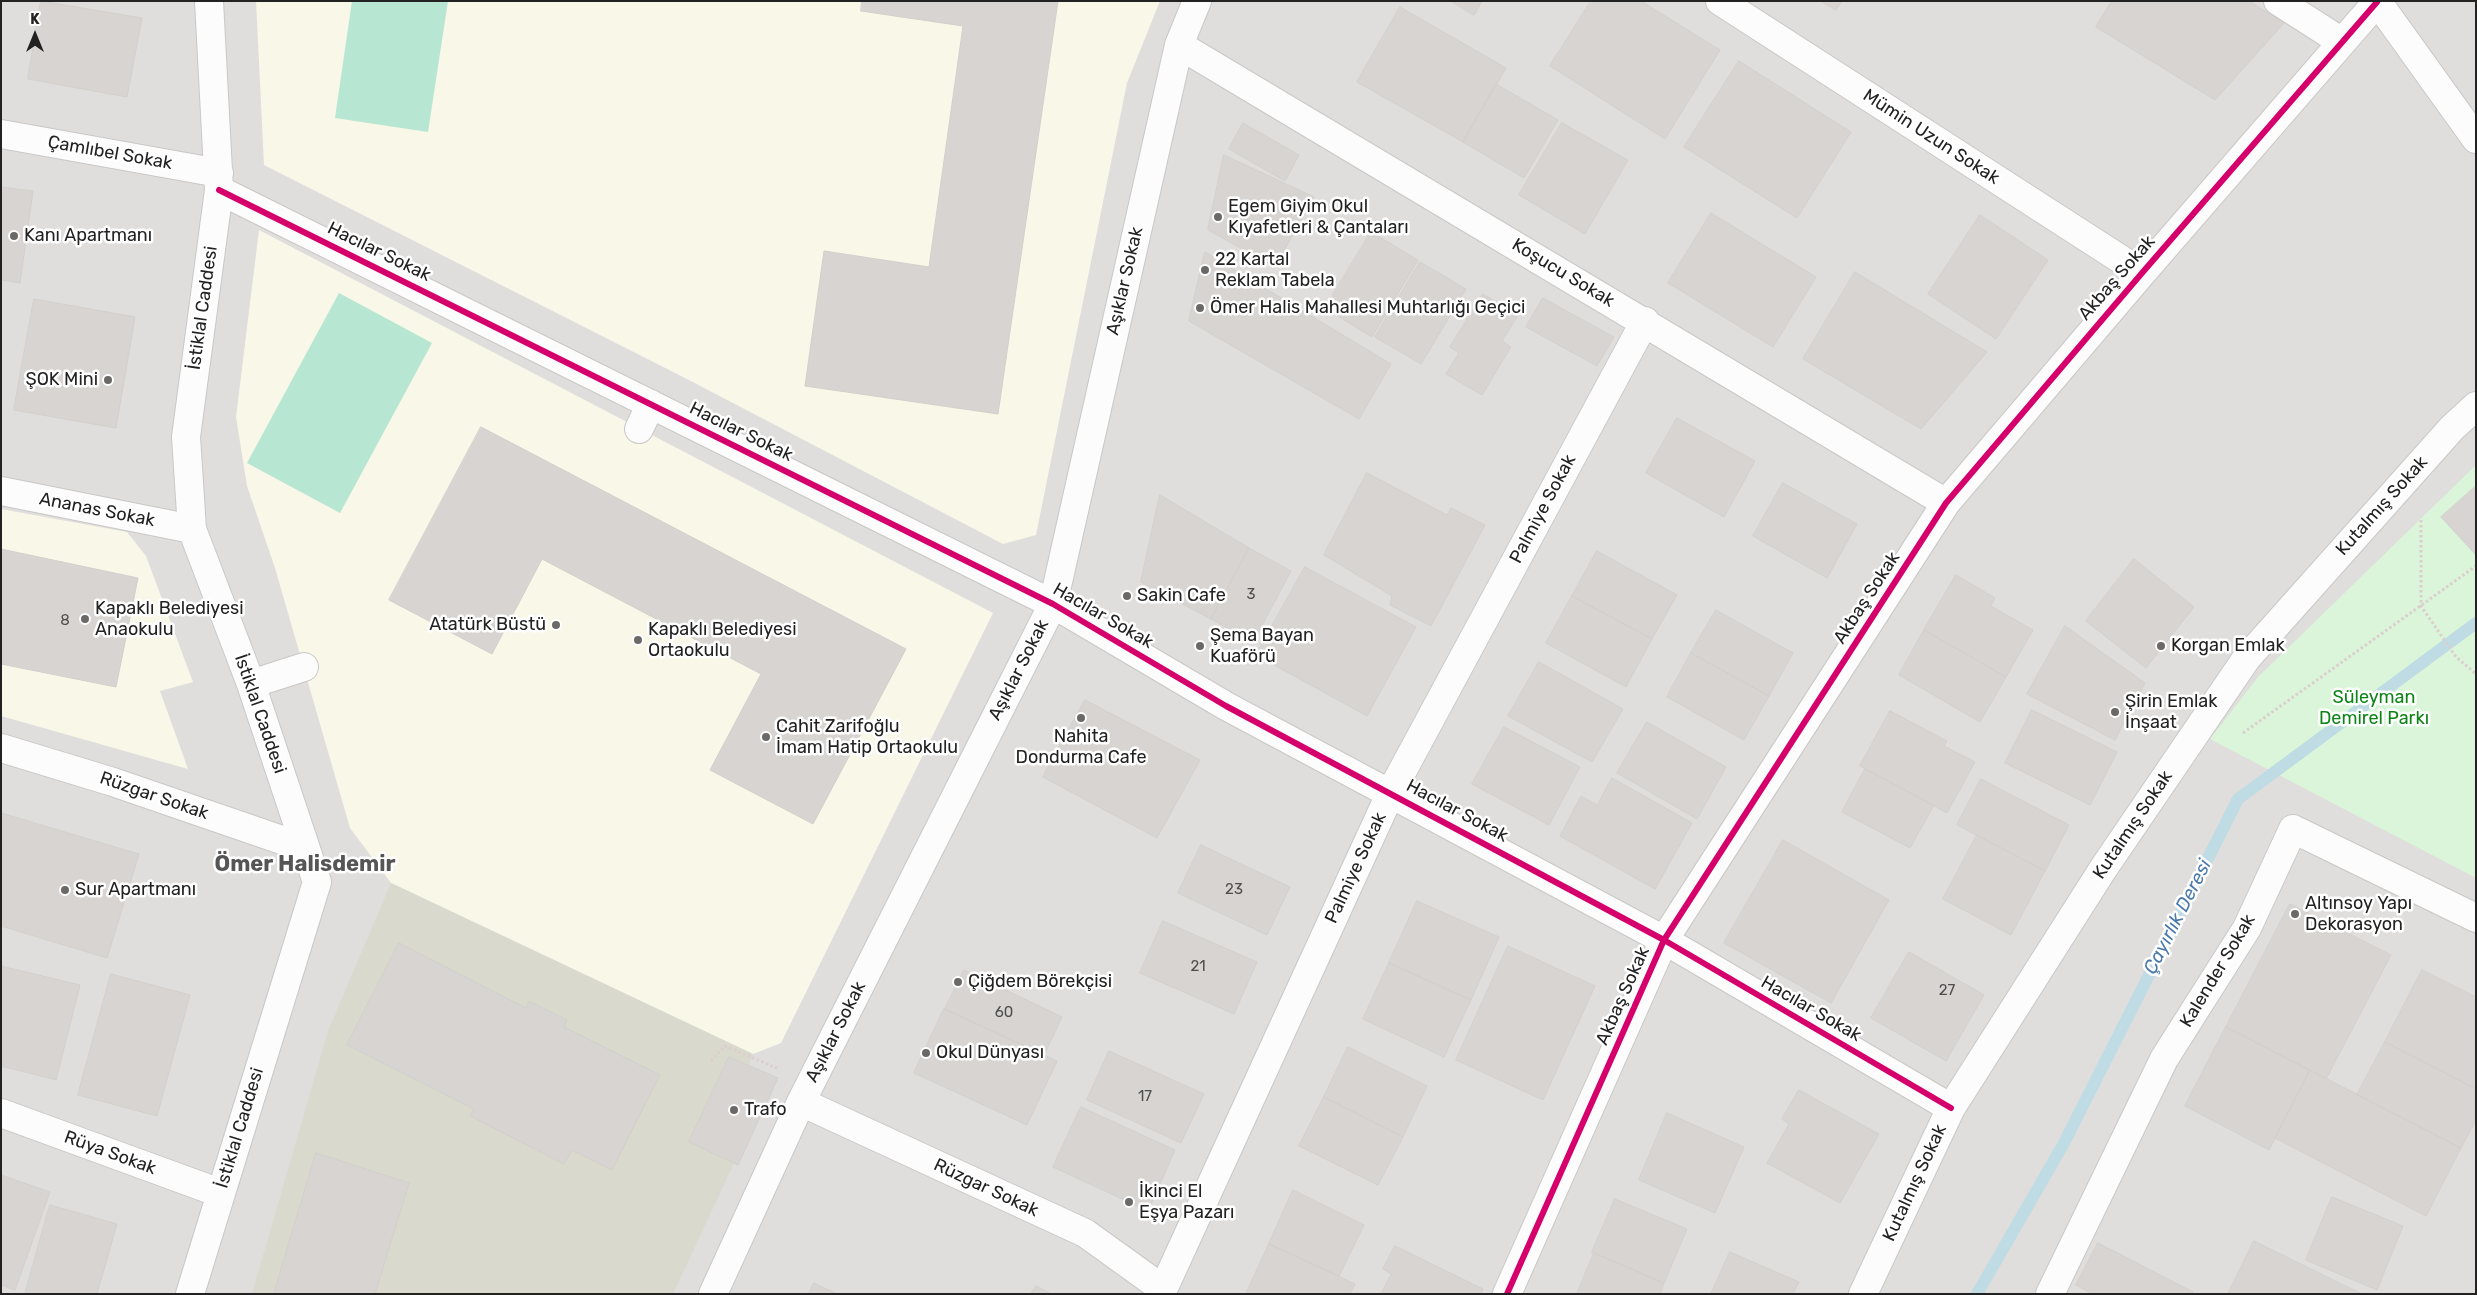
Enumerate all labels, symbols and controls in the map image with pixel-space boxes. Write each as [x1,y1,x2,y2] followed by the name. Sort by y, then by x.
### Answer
[10,10,60,60] north arrow
[30,11,40,28] text: K
[1859,85,2003,189] street label: Mümin Uzun Sokak
[46,131,174,175] street label: Çamlıbel Sokak
[1228,196,1409,238] place label: Egem Giyim Okul Kıyafetleri & Çantaları
[1212,211,1224,223] marker: Egem Giyim Okul Kıyafetleri & Çantaları
[324,218,434,286] street label: Hacılar Sokak
[24,225,152,247] place label: Kanı Apartmanı
[1102,225,1148,337] street label: Aşıklar Sokak
[8,230,20,242] marker: Kanı Apartmanı
[2074,231,2160,325] street label: Akbaş Sokak
[1508,234,1618,312] street label: Koşucu Sokak
[184,245,222,371] street label: İstiklal Caddesi
[1215,249,1335,292] place label: 22 Kartal Reklam Tabela
[1199,264,1211,276] marker: 22 Kartal Reklam Tabela
[1210,297,1525,319] place label: Ömer Halis Mahallesi Muhtarlığı Geçici
[1194,302,1206,314] marker: Ömer Halis Mahallesi Muhtarlığı Geçici
[25,369,98,391] place label: ŞOK Mini
[102,374,114,386] marker: ŞOK Mini
[686,398,796,466] street label: Hacılar Sokak
[1505,451,1581,567] street label: Palmiye Sokak
[2332,452,2432,560] street label: Kutalmış Sokak
[37,488,157,532] street label: Ananas Sokak
[1829,548,1905,648] street label: Akbaş Sokak
[1049,579,1157,653] street label: Hacılar Sokak
[1137,585,1226,607] place label: Sakin Cafe
[1246,586,1256,604] house number: 3
[1121,590,1133,602] marker: Sakin Cafe
[95,598,244,640] place label: Kapaklı Belediyesi Anaokulu
[60,612,70,630] house number: 8
[79,613,91,625] marker: Kapaklı Belediyesi Anaokulu
[429,614,546,636] place label: Atatürk Büstü
[984,616,1054,724] street label: Aşıklar Sokak
[550,619,562,631] marker: Atatürk Büstü
[648,619,797,662] place label: Kapaklı Belediyesi Ortaokulu
[1210,625,1314,668] place label: Şema Bayan Kuaförü
[632,634,644,646] marker: Kapaklı Belediyesi Ortaokulu
[2171,635,2285,657] place label: Korgan Emlak
[1194,640,1206,652] marker: Şema Bayan Kuaförü
[2155,640,2167,652] marker: Korgan Emlak
[229,651,291,777] street label: İstiklal Caddesi
[2319,687,2429,730] park label: Süleyman Demirel Parkı
[2125,691,2218,734] place label: Şirin Emlak İnşaat
[2109,706,2121,718] marker: Şirin Emlak İnşaat
[1075,712,1087,724] marker: Nahita Dondurma Cafe
[776,716,958,759] place label: Cahit Zarifoğlu İmam Hatip Ortaokulu
[1015,726,1147,769] place label: Nahita Dondurma Cafe
[760,731,772,743] marker: Cahit Zarifoğlu İmam Hatip Ortaokulu
[97,767,211,825] street label: Rüzgar Sokak
[2089,767,2177,883] street label: Kutalmış Sokak
[1402,775,1512,847] street label: Hacılar Sokak
[1321,809,1391,927] street label: Palmiye Sokak
[214,852,396,878] district label: Ömer Halisdemir
[2139,856,2217,978] water label: Çayırlık Deresi
[75,879,196,901] place label: Sur Apartmanı
[1225,881,1243,899] house number: 23
[59,884,71,896] marker: Sur Apartmanı
[2305,893,2412,936] place label: Altınsoy Yapı Dekorasyon
[2289,908,2301,920] marker: Altınsoy Yapı Dekorasyon
[2176,911,2260,1031] street label: Kalender Sokak
[1592,943,1654,1049] street label: Akbaş Sokak
[1190,958,1206,976] house number: 21
[968,971,1112,993] place label: Çiğdem Börekçisi
[1757,972,1865,1046] street label: Hacılar Sokak
[952,976,964,988] marker: Çiğdem Börekçisi
[801,978,871,1086] street label: Aşıklar Sokak
[1939,982,1955,1000] house number: 27
[995,1004,1013,1022] house number: 60
[936,1042,1044,1064] place label: Okul Dünyası
[920,1047,932,1059] marker: Okul Dünyası
[211,1065,269,1191] street label: İstiklal Caddesi
[1138,1088,1152,1106] house number: 17
[744,1099,787,1121] place label: Trafo
[728,1104,740,1116] marker: Trafo
[1879,1121,1951,1245] street label: Kutalmış Sokak
[61,1126,159,1180] street label: Rüya Sokak
[930,1154,1042,1222] street label: Rüzgar Sokak
[1139,1181,1234,1224] place label: İkinci El Eşya Pazarı
[1123,1196,1135,1208] marker: İkinci El Eşya Pazarı

